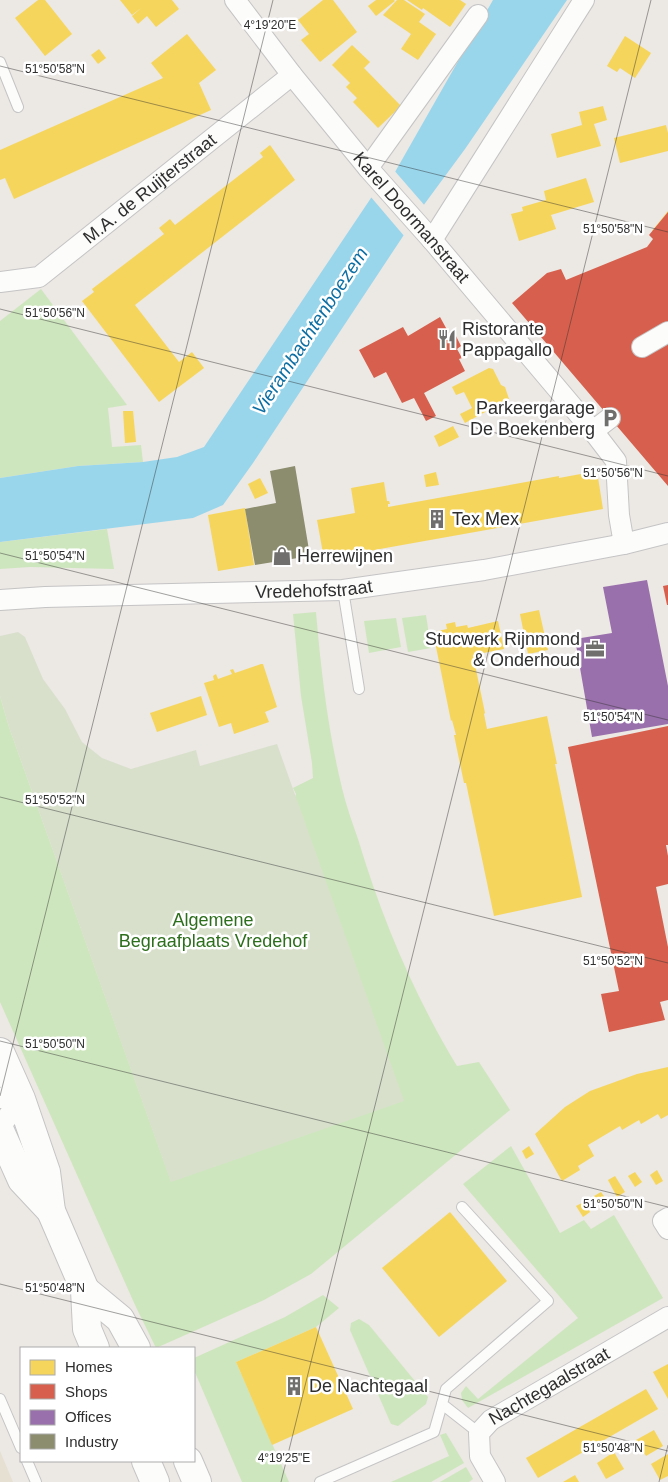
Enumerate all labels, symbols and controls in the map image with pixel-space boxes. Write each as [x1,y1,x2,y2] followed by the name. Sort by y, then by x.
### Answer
[244,18,296,32] text: 4°19'20"E
[25,62,85,76] text: 51°50'58"N
[79,130,220,248] street label: M.A. de Ruijterstraat
[349,148,473,287] street label: Karel Doormanstraat
[583,222,643,236] text: 51°50'58"N
[248,243,372,419] water label: Vierambachtenboezem
[25,306,85,320] text: 51°50'56"N
[462,319,552,360] place label: Ristorante Pappagallo
[436,328,458,350] restaurant icon: Ristorante Pappagallo
[470,398,595,439] place label: Parkeergarage De Boekenberg
[599,407,621,429] parking icon: Parkeergarage De Boekenberg
[583,466,643,480] text: 51°50'56"N
[426,508,448,530] building icon: Tex Mex
[452,509,519,529] place label: Tex Mex
[271,545,293,567] shop icon: Herrewijnen
[297,546,393,566] place label: Herrewijnen
[25,549,85,563] text: 51°50'54"N
[255,576,374,602] street label: Vredehofstraat
[425,629,580,670] place label: Stucwerk Rijnmond & Onderhoud
[584,638,606,660] office icon: Stucwerk Rijnmond & Onderhoud
[583,710,643,724] text: 51°50'54"N
[25,793,85,807] text: 51°50'52"N
[119,910,308,951] park label: Algemene Begraafplaats Vredehof
[583,954,643,968] text: 51°50'52"N
[25,1037,85,1051] text: 51°50'50"N
[583,1197,643,1211] text: 51°50'50"N
[25,1281,85,1295] text: 51°50'48"N
[485,1343,613,1429] street label: Nachtegaalstraat
[20,1347,195,1462] legend
[65,1358,113,1375] text: Homes
[283,1375,305,1397] building icon: De Nachtegaal
[309,1376,428,1396] place label: De Nachtegaal
[65,1383,108,1400] text: Shops
[65,1408,111,1425] text: Offices
[65,1433,119,1450] text: Industry
[583,1441,643,1455] text: 51°50'48"N
[258,1451,310,1465] text: 4°19'25"E

